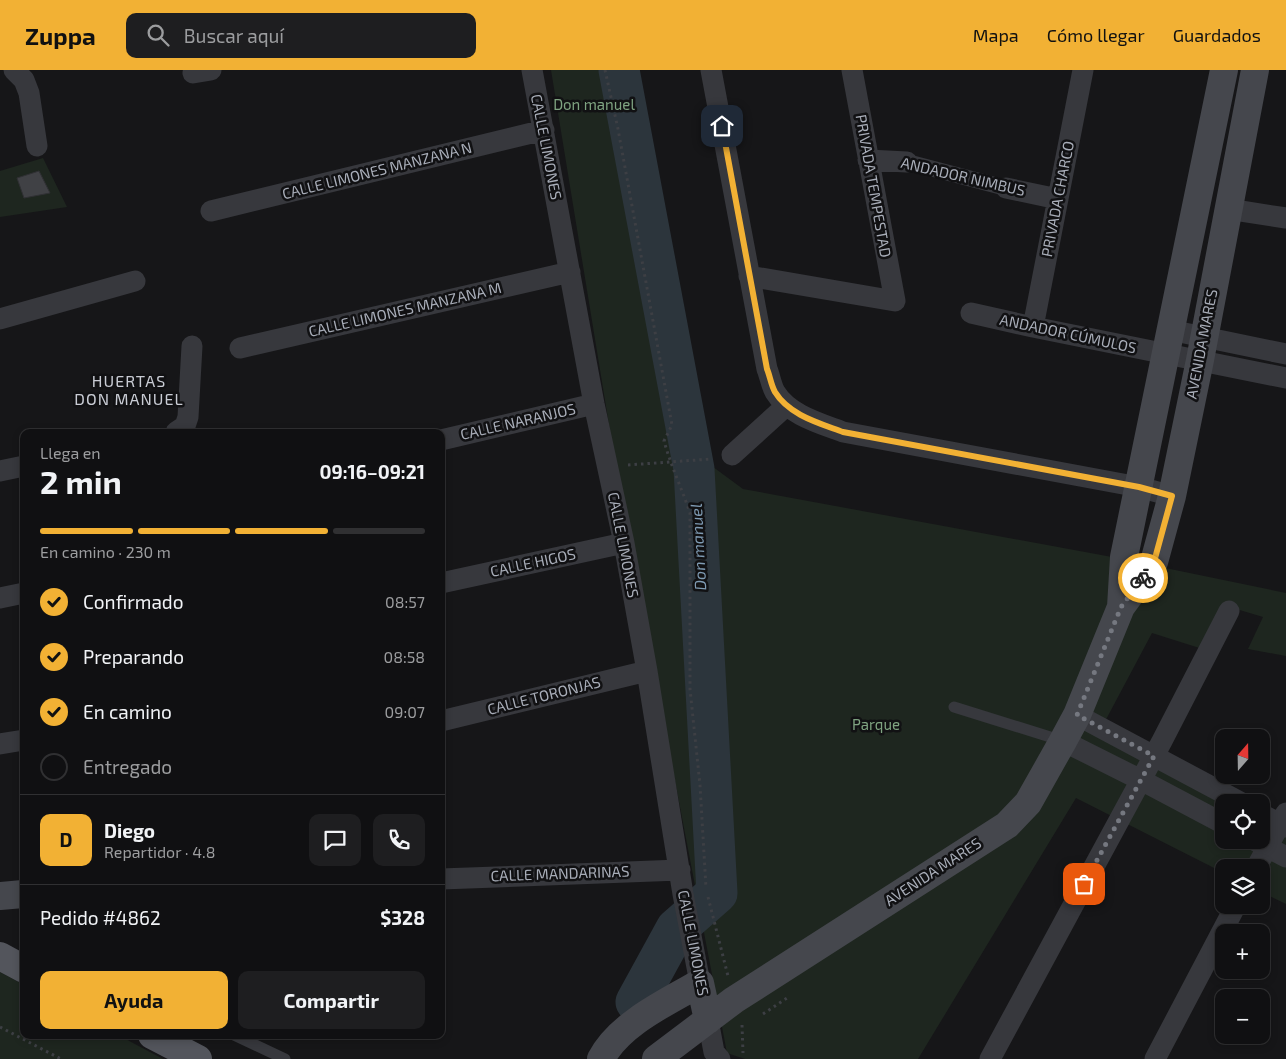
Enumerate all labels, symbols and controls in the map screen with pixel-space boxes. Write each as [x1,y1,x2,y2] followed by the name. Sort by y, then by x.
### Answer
[126,13,476,58] search box
[25,21,96,50] text: Zuppa
[144,21,172,49] icon: search
[184,24,284,47] text: Buscar aquí
[973,24,1019,46] text: Mapa
[1047,24,1145,46] text: Cómo llegar
[1173,24,1261,46] text: Guardados
[528,92,566,201] street label: CALLE LIMONES
[553,95,635,113] park label: Don manuel
[701,105,743,147] pin
[708,112,736,140] icon: home
[853,113,895,259] street label: PRIVADA TEMPESTAD
[280,138,474,202] street label: CALLE LIMONES MANZANA N
[1037,139,1077,258] street label: PRIVADA CHARCO
[899,153,1027,199] street label: ANDADOR NIMBUS
[307,278,503,340] street label: CALLE LIMONES MANZANA M
[1182,287,1221,400] street label: AVENIDA MARES
[998,310,1138,356] street label: ANDADOR CÚMULOS
[74,371,184,408] district label: HUERTAS DON MANUEL
[458,399,577,443] street label: CALLE NARANJOS
[40,443,101,462] text: Llega en
[320,460,425,483] text: 09:16–09:21
[40,462,122,500] text: 2 min
[605,490,643,599] street label: CALLE LIMONES
[686,503,709,591] water label: Don manuel
[40,542,171,561] text: En camino · 230 m
[488,544,577,580] street label: CALLE HIGOS
[1118,553,1168,603] courier
[1129,564,1157,592] icon: bike
[40,588,68,616] icon: check
[83,590,184,613] text: Confirmado
[385,592,425,611] text: 08:57
[40,643,68,671] icon: check
[83,645,184,668] text: Preparando
[384,647,425,666] text: 08:58
[485,672,602,718] street label: CALLE TORONJAS
[40,698,68,726] icon: check
[83,700,172,723] text: En camino
[385,702,425,721] text: 09:07
[852,715,900,733] park label: Parque
[1215,729,1270,784] north arrow
[1215,729,1270,1044] map controls
[83,755,172,778] text: Entregado
[1215,794,1270,849] button: locate
[309,814,361,866] button: chat
[373,814,425,866] button: phone
[104,819,155,842] text: Diego
[60,828,72,851] text: D
[881,833,984,909] street label: AVENIDA MARES
[104,842,215,861] text: Repartidor · 4.8
[1215,859,1270,914] button: layers
[490,862,630,884] street label: CALLE MANDARINAS
[1063,863,1105,905] pin
[1070,870,1098,898] icon: bag
[675,888,713,997] street label: CALLE LIMONES
[40,906,161,929] text: Pedido #4862
[380,906,425,929] text: $328
[1215,924,1270,979] button: +
[40,971,228,1029] button: Ayuda
[238,971,425,1029] button: Compartir
[1215,989,1270,1044] button: −

